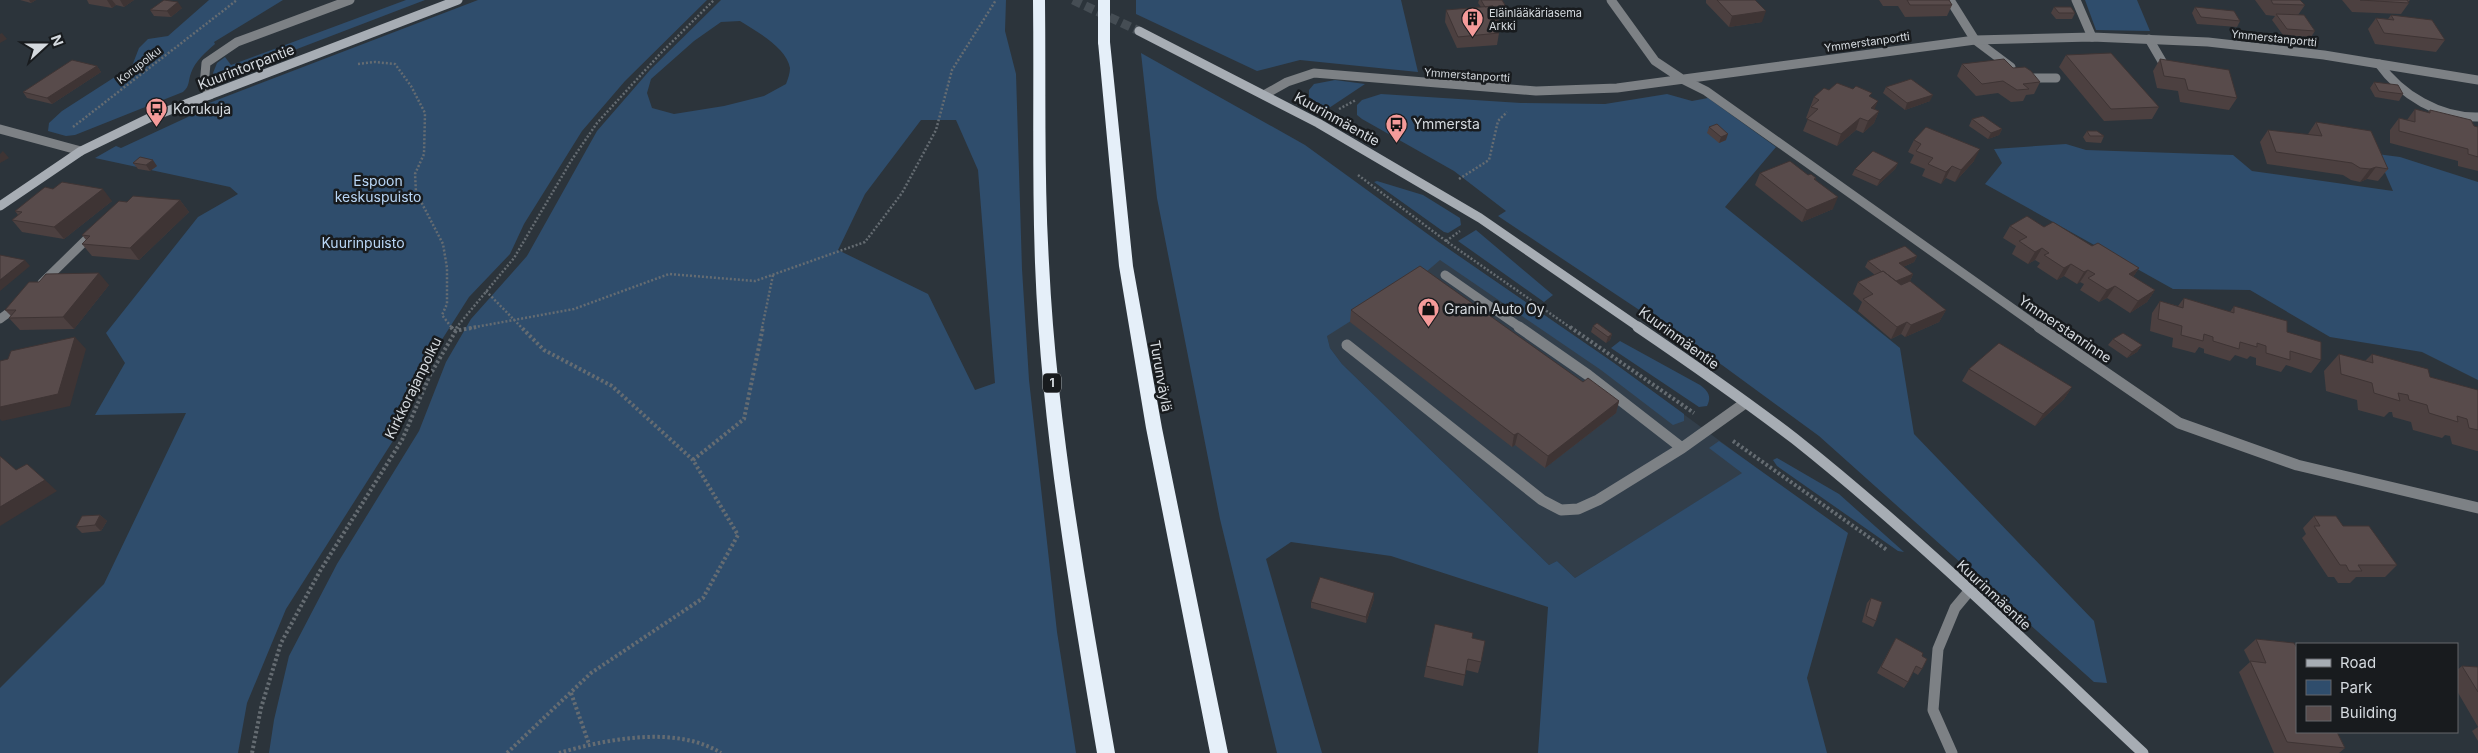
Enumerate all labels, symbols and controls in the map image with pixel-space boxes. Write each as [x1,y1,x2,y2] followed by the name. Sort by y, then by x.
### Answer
[1489,6,1582,33] place label: Eläinlääkäriasema Arkki
[1461,7,1485,38] building icon: Eläinlääkäriasema Arkki
[20,20,70,70] north arrow
[2230,27,2318,49] street label: Ymmerstanportti
[1823,29,1911,55] street label: Ymmerstanportti
[48,32,67,48] text: N
[195,40,296,93] street label: Kuurintorpantie
[114,43,164,87] street label: Korupolku
[1423,65,1511,85] street label: Ymmerstanportti
[1291,88,1383,149] street label: Kuurinmäentie
[145,97,169,128] bus stop icon: Korukuja
[173,100,231,117] place label: Korukuja
[1385,112,1409,143] bus stop icon: Ymmersta
[1413,115,1480,132] place label: Ymmersta
[335,172,421,205] park label: Espoon keskuspuisto
[321,234,405,251] park label: Kuurinpuisto
[2015,291,2115,366] street label: Ymmerstanrinne
[1416,297,1440,328] shop icon: Granin Auto Oy
[1444,300,1545,317] place label: Granin Auto Oy
[1636,303,1723,372] street label: Kuurinmäentie
[381,334,445,441] street label: Kirkkorajanpolku
[1147,339,1176,413] street label: Turunväylä
[1043,373,1061,392] road number: 1
[1954,556,2035,633] street label: Kuurinmäentie
[2296,643,2458,733] legend
[2340,653,2376,672] text: Road
[2340,678,2373,697] text: Park
[2340,703,2397,722] text: Building

